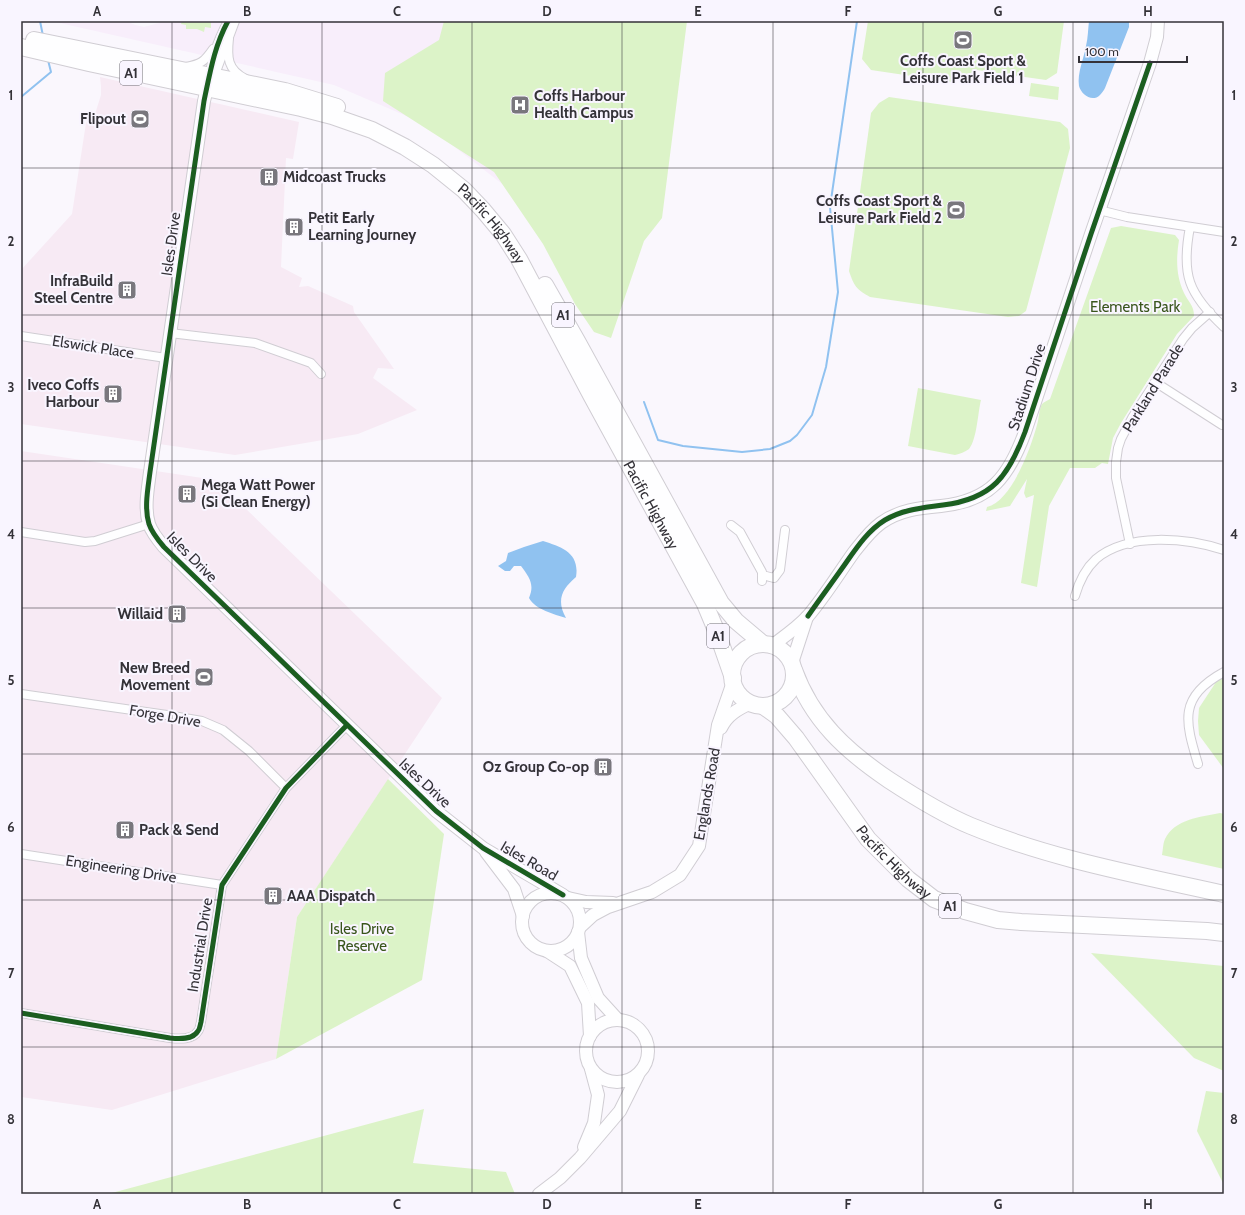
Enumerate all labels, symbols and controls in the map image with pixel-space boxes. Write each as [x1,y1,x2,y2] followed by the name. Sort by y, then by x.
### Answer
[93,3,102,19] text: A
[243,3,251,19] text: B
[393,3,401,19] text: C
[542,3,552,19] text: D
[694,3,702,19] text: E
[845,3,852,19] text: F
[994,3,1003,19] text: G
[1143,3,1153,19] text: H
[952,29,974,51] sports icon: Coffs Coast Sport & Leisure Park Field 1
[1079,38,1187,64] scale bar
[1085,44,1119,59] text: 100 m
[900,52,1027,87] place label: Coffs Coast Sport & Leisure Park Field 1
[120,61,142,85] road number: A1
[9,87,13,103] text: 1
[534,87,633,122] place label: Coffs Harbour Health Campus
[1232,87,1236,103] text: 1
[509,94,531,116] hospital icon: Coffs Harbour Health Campus
[129,108,151,130] sports icon: Flipout
[80,110,126,128] place label: Flipout
[258,166,280,188] building icon: Midcoast Trucks
[283,168,386,186] place label: Midcoast Trucks
[454,180,529,268] street label: Pacific Highway
[816,192,943,227] place label: Coffs Coast Sport & Leisure Park Field 2
[945,199,967,221] sports icon: Coffs Coast Sport & Leisure Park Field 2
[308,209,417,244] place label: Petit Early Learning Journey
[158,211,184,277] street label: Isles Drive
[283,216,305,238] building icon: Petit Early Learning Journey
[8,233,15,249] text: 2
[1231,233,1238,249] text: 2
[34,272,113,307] place label: InfraBuild Steel Centre
[116,279,138,301] building icon: InfraBuild Steel Centre
[1090,298,1180,316] park label: Elements Park
[552,303,574,327] road number: A1
[51,332,136,362] street label: Elswick Place
[1119,340,1188,436] street label: Parkland Parade
[1004,341,1050,433] street label: Stadium Drive
[27,376,99,411] place label: Iveco Coffs Harbour
[7,379,15,395] text: 3
[1230,379,1238,395] text: 3
[102,383,124,405] building icon: Iveco Coffs Harbour
[620,458,683,553] street label: Pacific Highway
[201,476,315,511] place label: Mega Watt Power (Si Clean Energy)
[176,483,198,505] building icon: Mega Watt Power (Si Clean Energy)
[7,526,15,542] text: 4
[1230,526,1238,542] text: 4
[163,528,221,586] street label: Isles Drive
[166,603,188,625] building icon: Willaid
[118,605,163,623] place label: Willaid
[707,624,729,648] road number: A1
[119,659,190,694] place label: New Breed Movement
[193,666,215,688] sports icon: New Breed Movement
[8,672,15,688] text: 5
[1231,672,1238,688] text: 5
[128,701,202,731] street label: Forge Drive
[690,746,724,842] street label: Englands Road
[395,755,455,812] street label: Isles Drive
[592,756,614,778] building icon: Oz Group Co-op
[483,758,589,776] place label: Oz Group Co-op
[7,819,15,835] text: 6
[114,819,136,841] building icon: Pack & Send
[1230,819,1238,835] text: 6
[139,821,219,839] place label: Pack & Send
[852,822,935,903] street label: Pacific Highway
[497,837,561,885] street label: Isles Road
[64,851,178,887] street label: Engineering Drive
[262,885,284,907] building icon: AAA Dispatch
[287,887,375,905] place label: AAA Dispatch
[939,894,961,918] road number: A1
[184,896,216,993] street label: Industrial Drive
[330,920,394,955] park label: Isles Drive Reserve
[8,965,15,981] text: 7
[1231,965,1238,981] text: 7
[7,1111,15,1127] text: 8
[1230,1111,1238,1127] text: 8
[93,1196,102,1212] text: A
[243,1196,251,1212] text: B
[393,1196,401,1212] text: C
[542,1196,552,1212] text: D
[694,1196,702,1212] text: E
[845,1196,852,1212] text: F
[994,1196,1003,1212] text: G
[1143,1196,1153,1212] text: H

